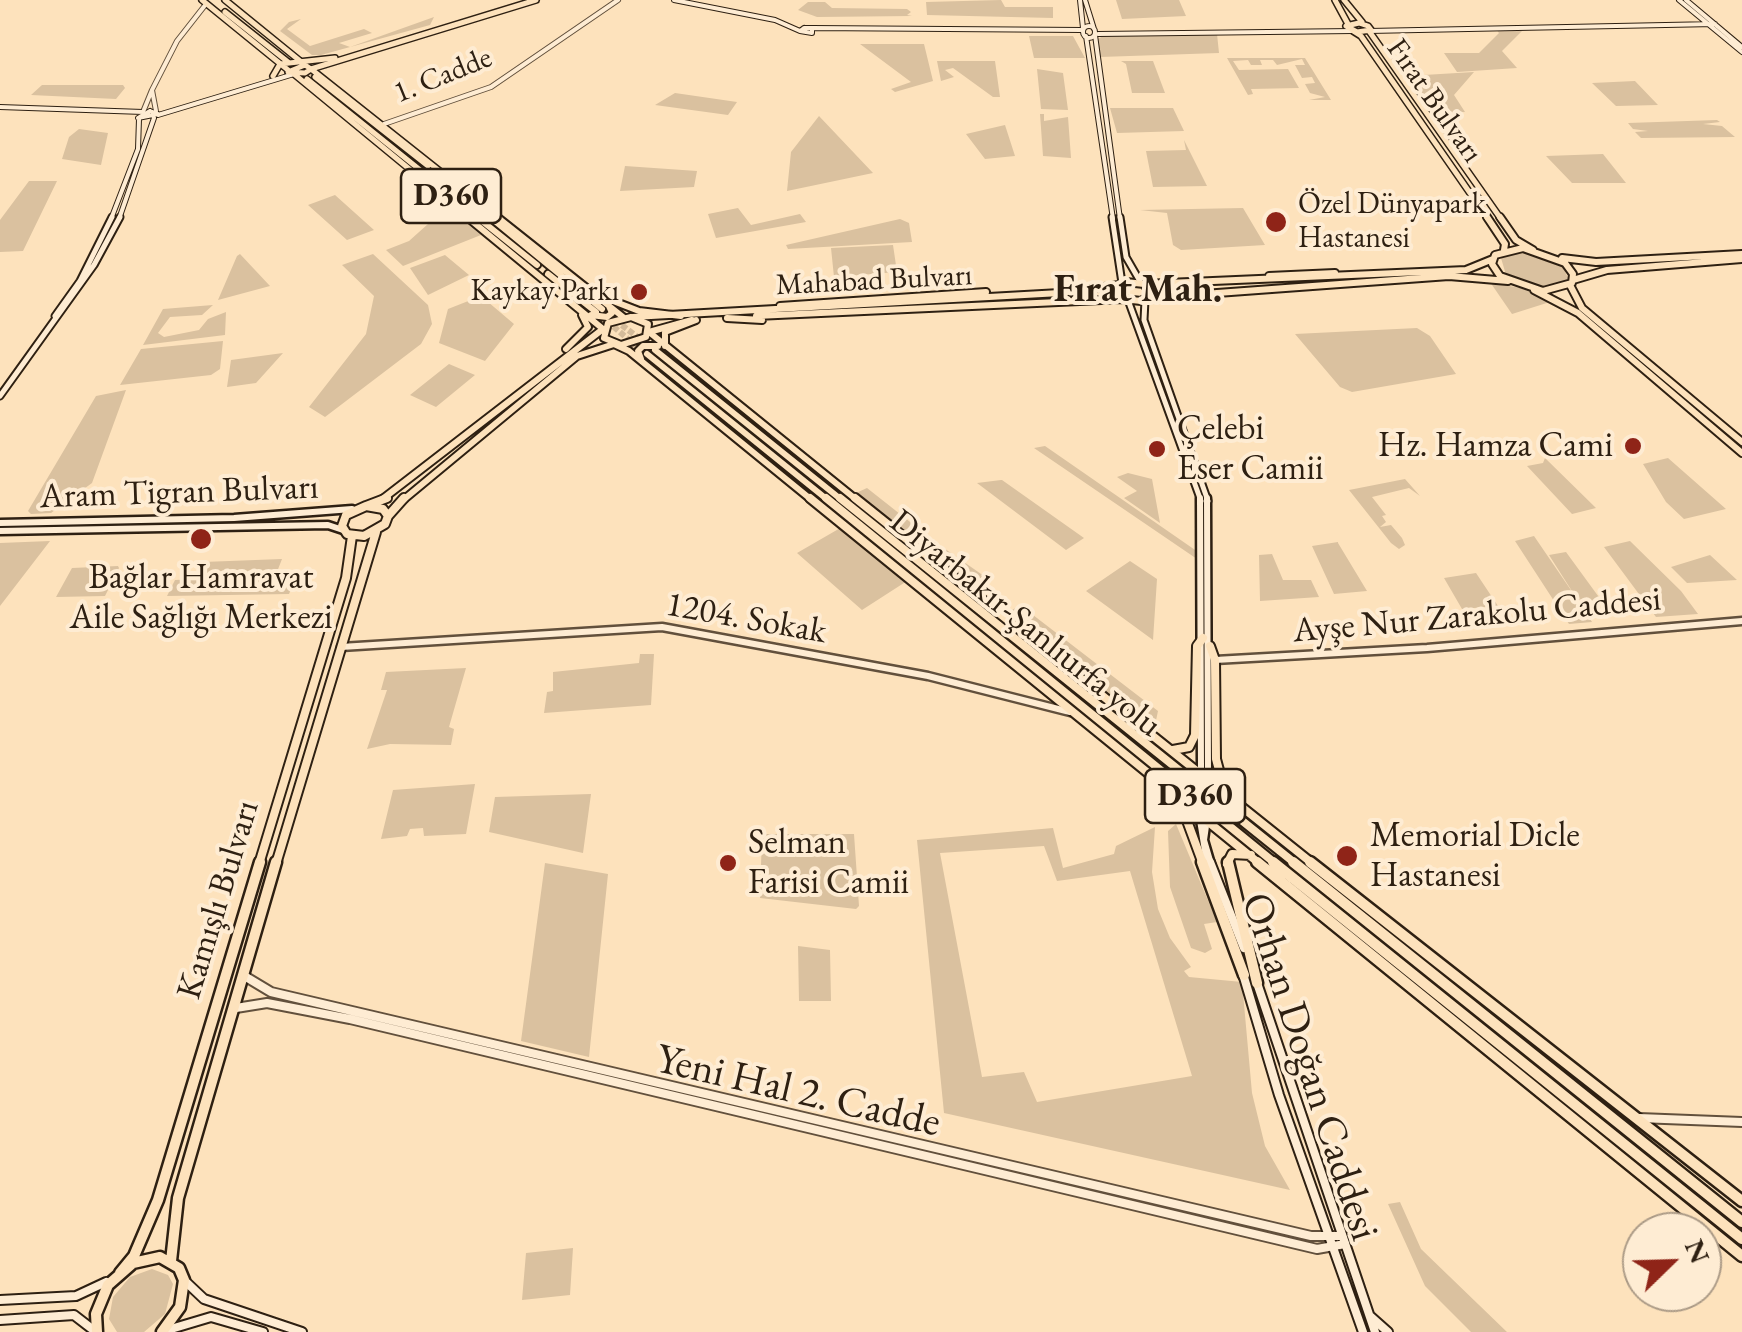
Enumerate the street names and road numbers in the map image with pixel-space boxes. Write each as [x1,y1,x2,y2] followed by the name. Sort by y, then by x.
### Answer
[1378,32,1490,170] street label: Fırat Bulvarı
[389,40,497,112] street label: 1. Cadde
[401,169,501,223] road number: D360
[775,258,973,304] street label: Mahabad Bulvarı
[39,467,319,519] street label: Aram Tigran Bulvarı
[880,501,1170,747] street label: Diyarbakır-Şanlıurfa yolu
[1291,579,1663,653] street label: Ayşe Nur Zarakolu Caddesi
[663,584,829,654] street label: 1204. Sokak
[1145,769,1245,823] road number: D360
[169,796,269,1004] street label: Kamışlı Bulvarı
[1229,887,1389,1247] street label: Orhan Doğan Caddesi
[651,1035,945,1149] street label: Yeni Hal 2. Cadde

